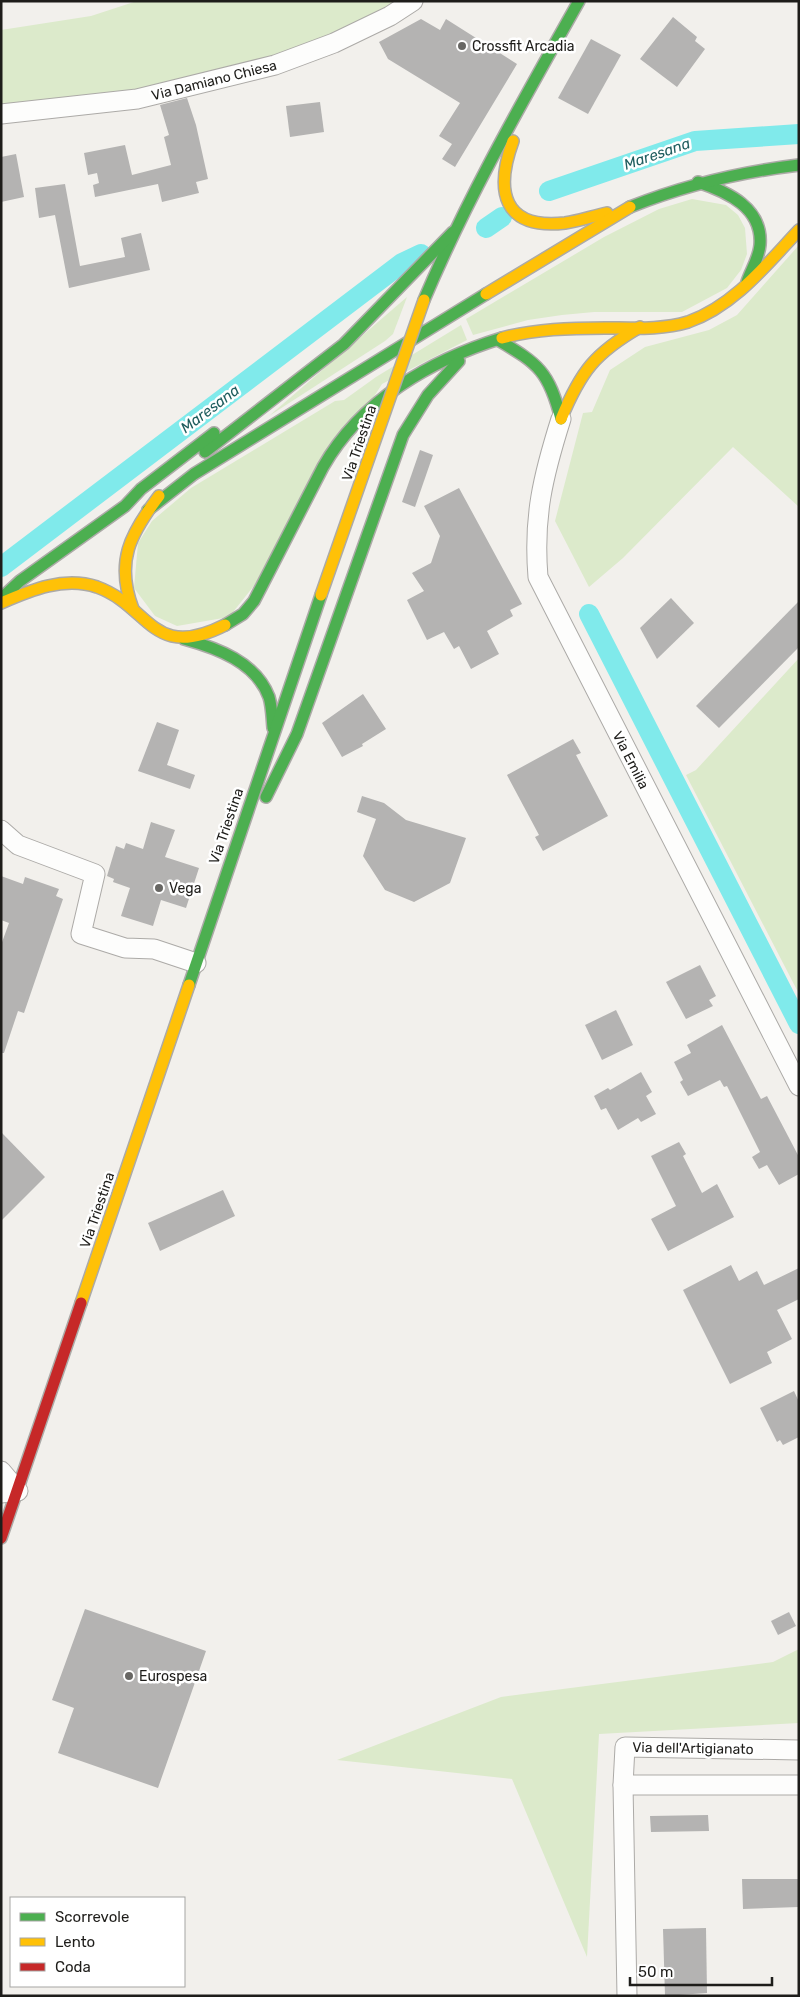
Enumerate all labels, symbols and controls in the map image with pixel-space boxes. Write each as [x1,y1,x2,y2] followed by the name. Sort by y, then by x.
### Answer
[472,38,575,55] place label: Crossfit Arcadia
[456,40,468,52] marker: Crossfit Arcadia
[150,57,279,104] street label: Via Damiano Chiesa
[621,134,693,174] water label: Maresana
[177,381,243,437] water label: Maresana
[339,403,380,483] street label: Via Triestina
[609,729,652,792] street label: Via Emilia
[206,786,247,866] street label: Via Triestina
[169,880,201,897] place label: Vega
[153,882,165,894] marker: Vega
[77,1170,118,1250] street label: Via Triestina
[139,1668,207,1685] place label: Eurospesa
[123,1670,135,1682] marker: Eurospesa
[632,1739,754,1758] street label: Via dell'Artigianato
[10,1897,185,1987] legend
[55,1908,129,1926] text: Scorrevole
[55,1933,95,1951] text: Lento
[630,1954,772,1986] scale bar
[55,1958,91,1976] text: Coda
[638,1963,673,1981] text: 50 m

